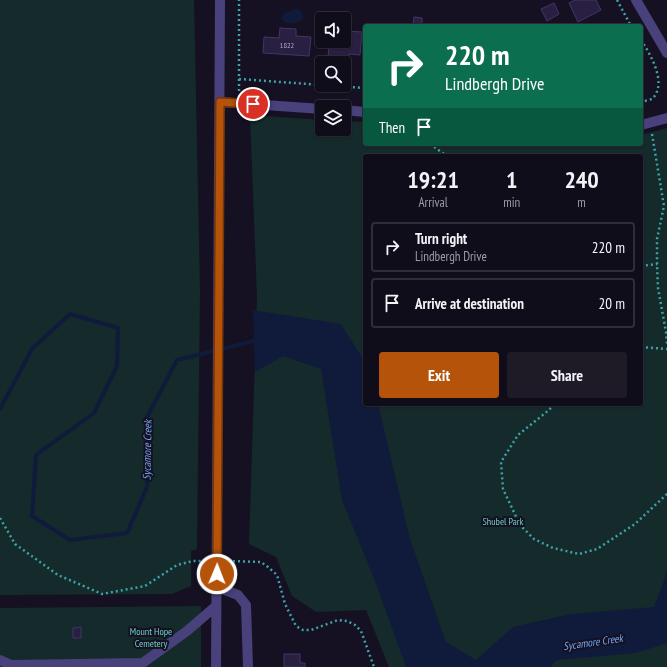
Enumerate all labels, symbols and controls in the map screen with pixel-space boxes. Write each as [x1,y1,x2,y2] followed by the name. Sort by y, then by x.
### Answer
[315,12,351,136] map controls
[315,12,351,48] button: sound
[445,36,509,73] text: 220 m
[280,40,295,50] house number: 1822
[379,40,431,92] icon: right
[315,56,351,92] button: search
[445,72,544,95] text: Lindbergh Drive
[236,87,270,121] pin
[242,93,264,115] icon: arrive
[315,100,351,136] button: layers
[413,116,435,138] icon: arrive
[379,118,405,137] text: Then
[407,164,459,195] text: 19:21
[506,164,517,195] text: 1
[564,164,599,195] text: 240
[418,194,448,211] text: Arrival
[503,194,520,211] text: min
[577,194,586,211] text: m
[415,229,467,248] text: Turn right
[381,236,403,258] icon: right
[592,238,625,257] text: 220 m
[415,248,487,265] text: Lindbergh Drive
[381,292,403,314] icon: arrive
[415,294,524,313] text: Arrive at destination
[599,294,625,313] text: 20 m
[379,352,499,398] button: Exit
[507,352,627,398] button: Share
[139,418,155,480] water label: Sycamore Creek
[483,515,524,528] park label: Shubel Park
[196,553,238,595] position arrow
[130,625,172,650] park label: Mount Hope Cemetery
[562,631,625,653] water label: Sycamore Creek

